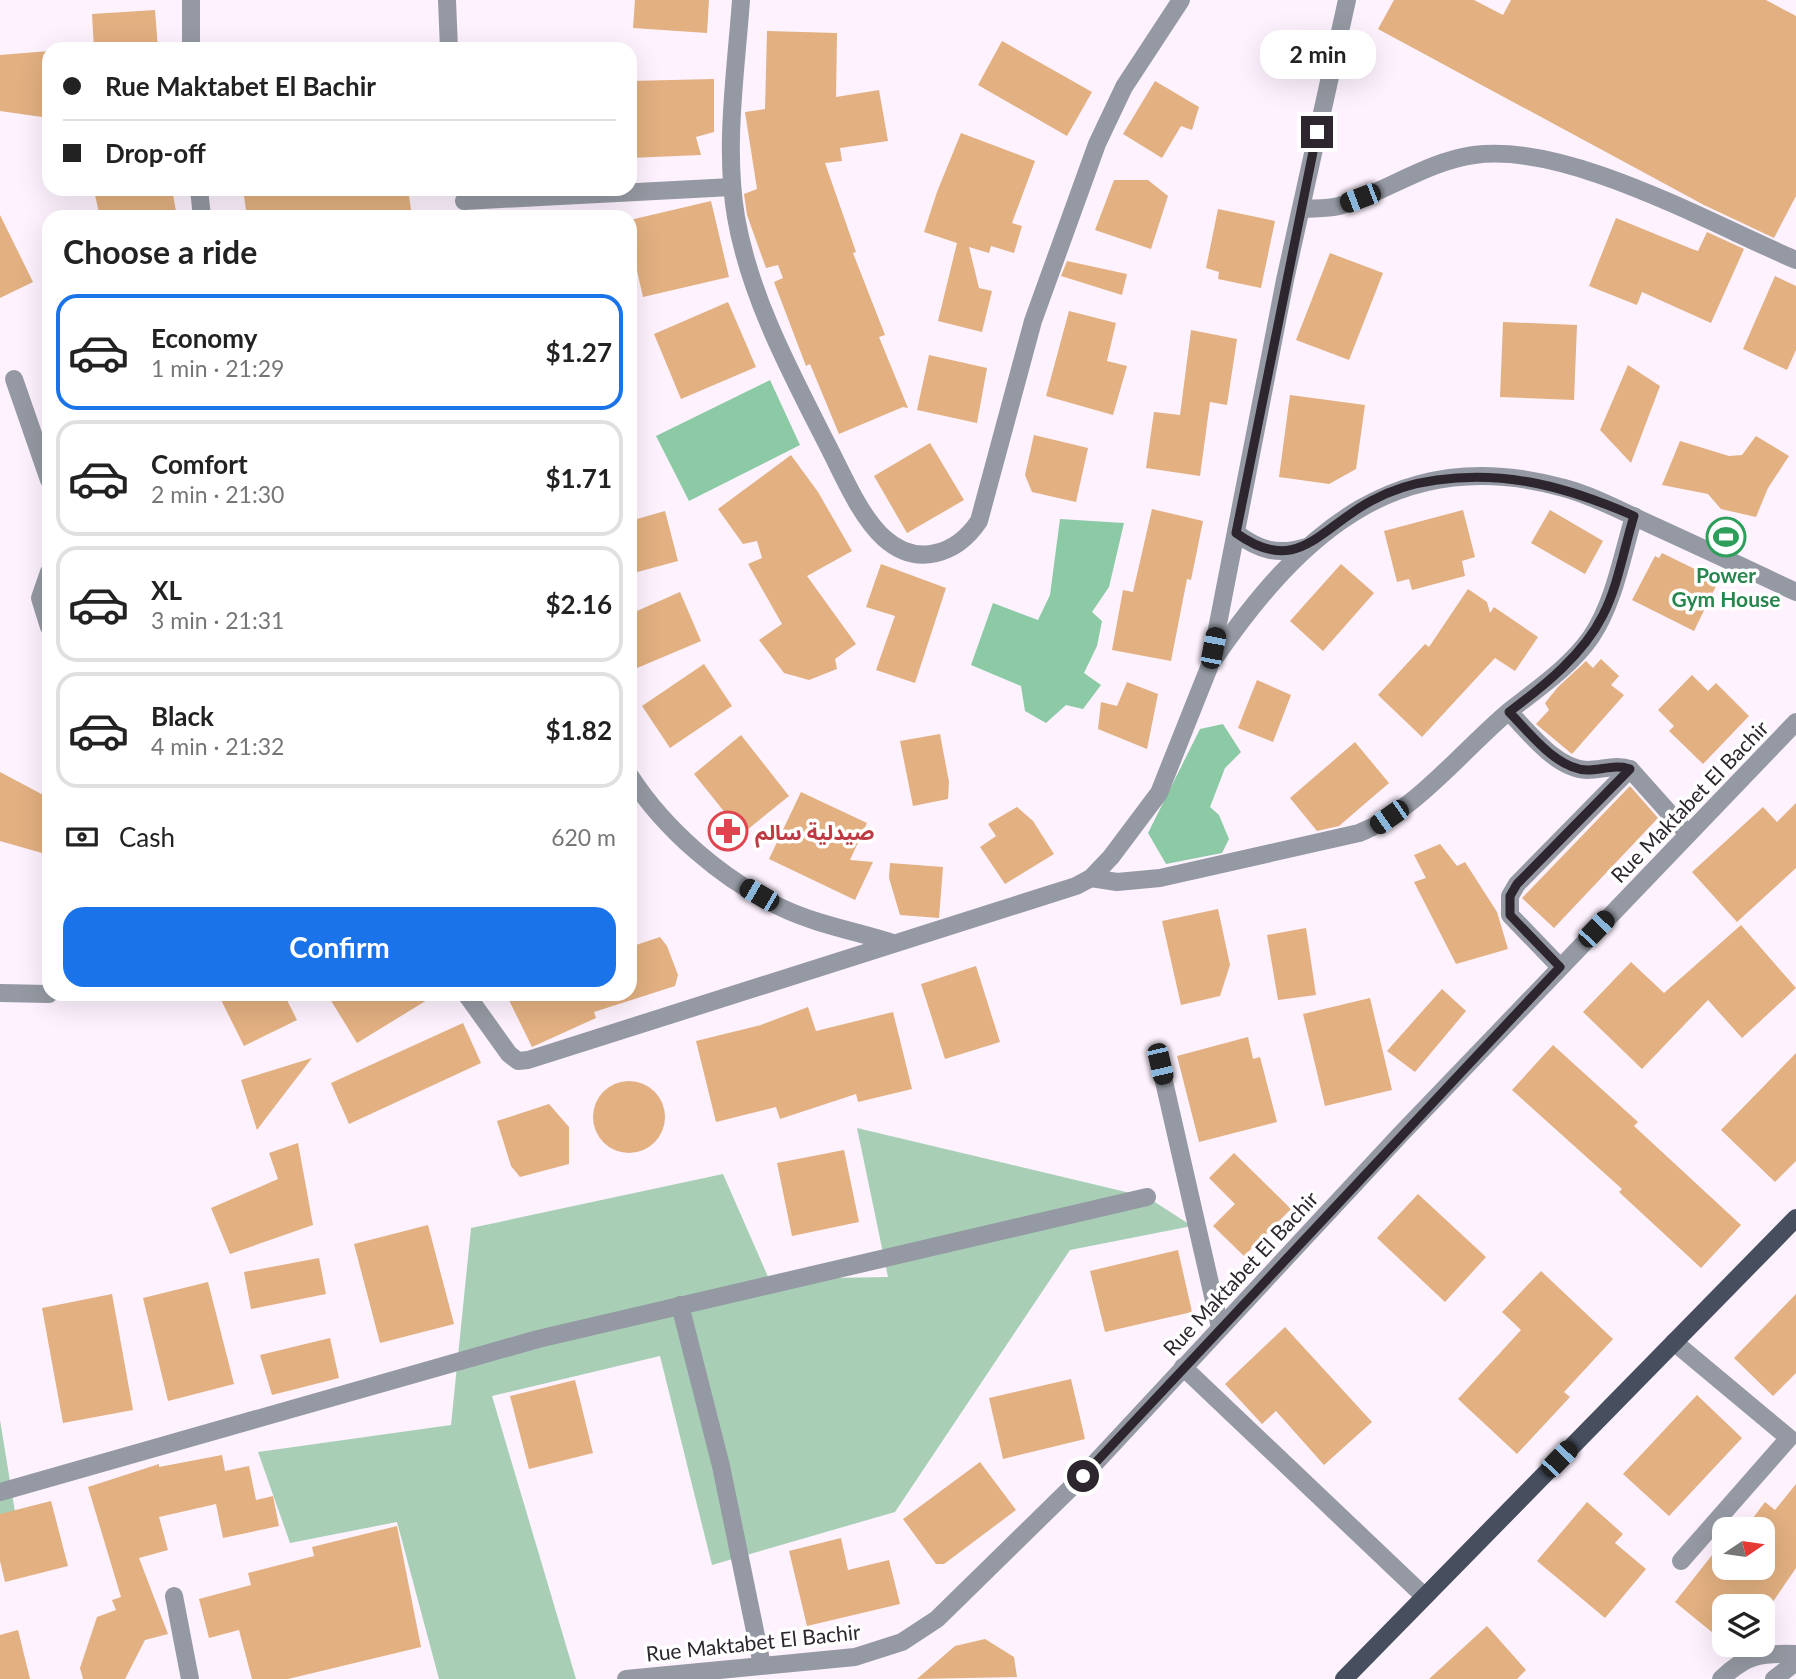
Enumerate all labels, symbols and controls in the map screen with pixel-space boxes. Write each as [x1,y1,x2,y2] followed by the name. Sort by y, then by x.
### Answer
[1259,31,1375,80] callout: 2 min
[1289,40,1347,68] text: 2 min
[105,70,376,102] text: Rue Maktabet El Bachir
[1301,116,1333,148] route end
[105,137,206,169] text: Drop-off
[1337,181,1384,215] car
[63,232,257,271] text: Choose a ride
[67,321,130,384] icon: car
[151,322,257,354] text: Economy
[546,336,612,368] text: $1.27
[151,354,284,382] text: 1 min · 21:29
[67,447,130,510] icon: car
[151,448,248,480] text: Comfort
[546,462,612,494] text: $1.71
[151,480,284,508] text: 2 min · 21:30
[1705,516,1747,558] sports icon: Power Gym House
[1672,562,1780,611] place label: Power Gym House
[67,573,130,636] icon: car
[151,574,182,606] text: XL
[546,588,612,620] text: $2.16
[151,606,284,634] text: 3 min · 21:31
[1199,625,1228,671] car
[67,699,130,762] icon: car
[151,700,214,732] text: Black
[546,714,612,746] text: $1.82
[1605,715,1773,887] street label: Rue Maktabet El Bachir
[151,732,284,760] text: 4 min · 21:32
[1366,796,1413,838] car
[707,810,749,852] pharmacy icon: صيدلية سالم
[63,818,101,856] icon: cash
[755,819,874,848] place label: صيدلية سالم
[119,821,175,853] text: Cash
[551,823,616,851] text: 620 m
[736,875,783,915] car
[63,907,616,987] button: Confirm
[1574,907,1619,951] car
[1146,1041,1175,1087] car
[1157,1185,1323,1360] street label: Rue Maktabet El Bachir
[1537,1437,1582,1481] car
[1067,1460,1099,1492] route start
[1712,1517,1774,1580] north arrow
[1712,1517,1775,1657] map controls
[1712,1594,1775,1657] button: layers
[645,1618,862,1666] street label: Rue Maktabet El Bachir

